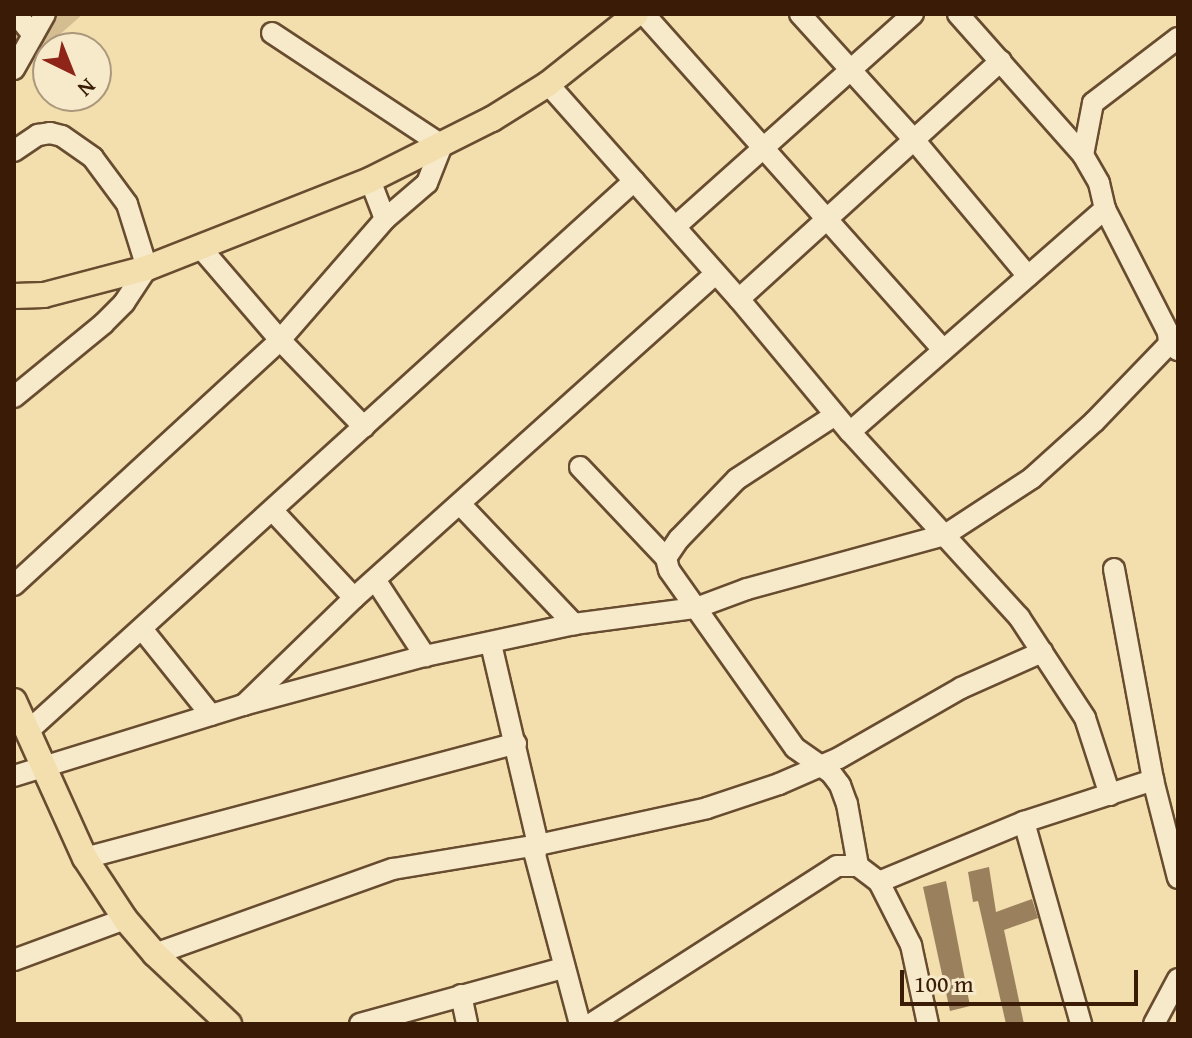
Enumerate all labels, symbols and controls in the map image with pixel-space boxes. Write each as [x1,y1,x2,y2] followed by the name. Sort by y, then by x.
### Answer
[32,32,112,112] north arrow
[71,71,103,105] text: N
[904,954,1142,1004] scale bar
[914,966,974,1001] text: 100 m

